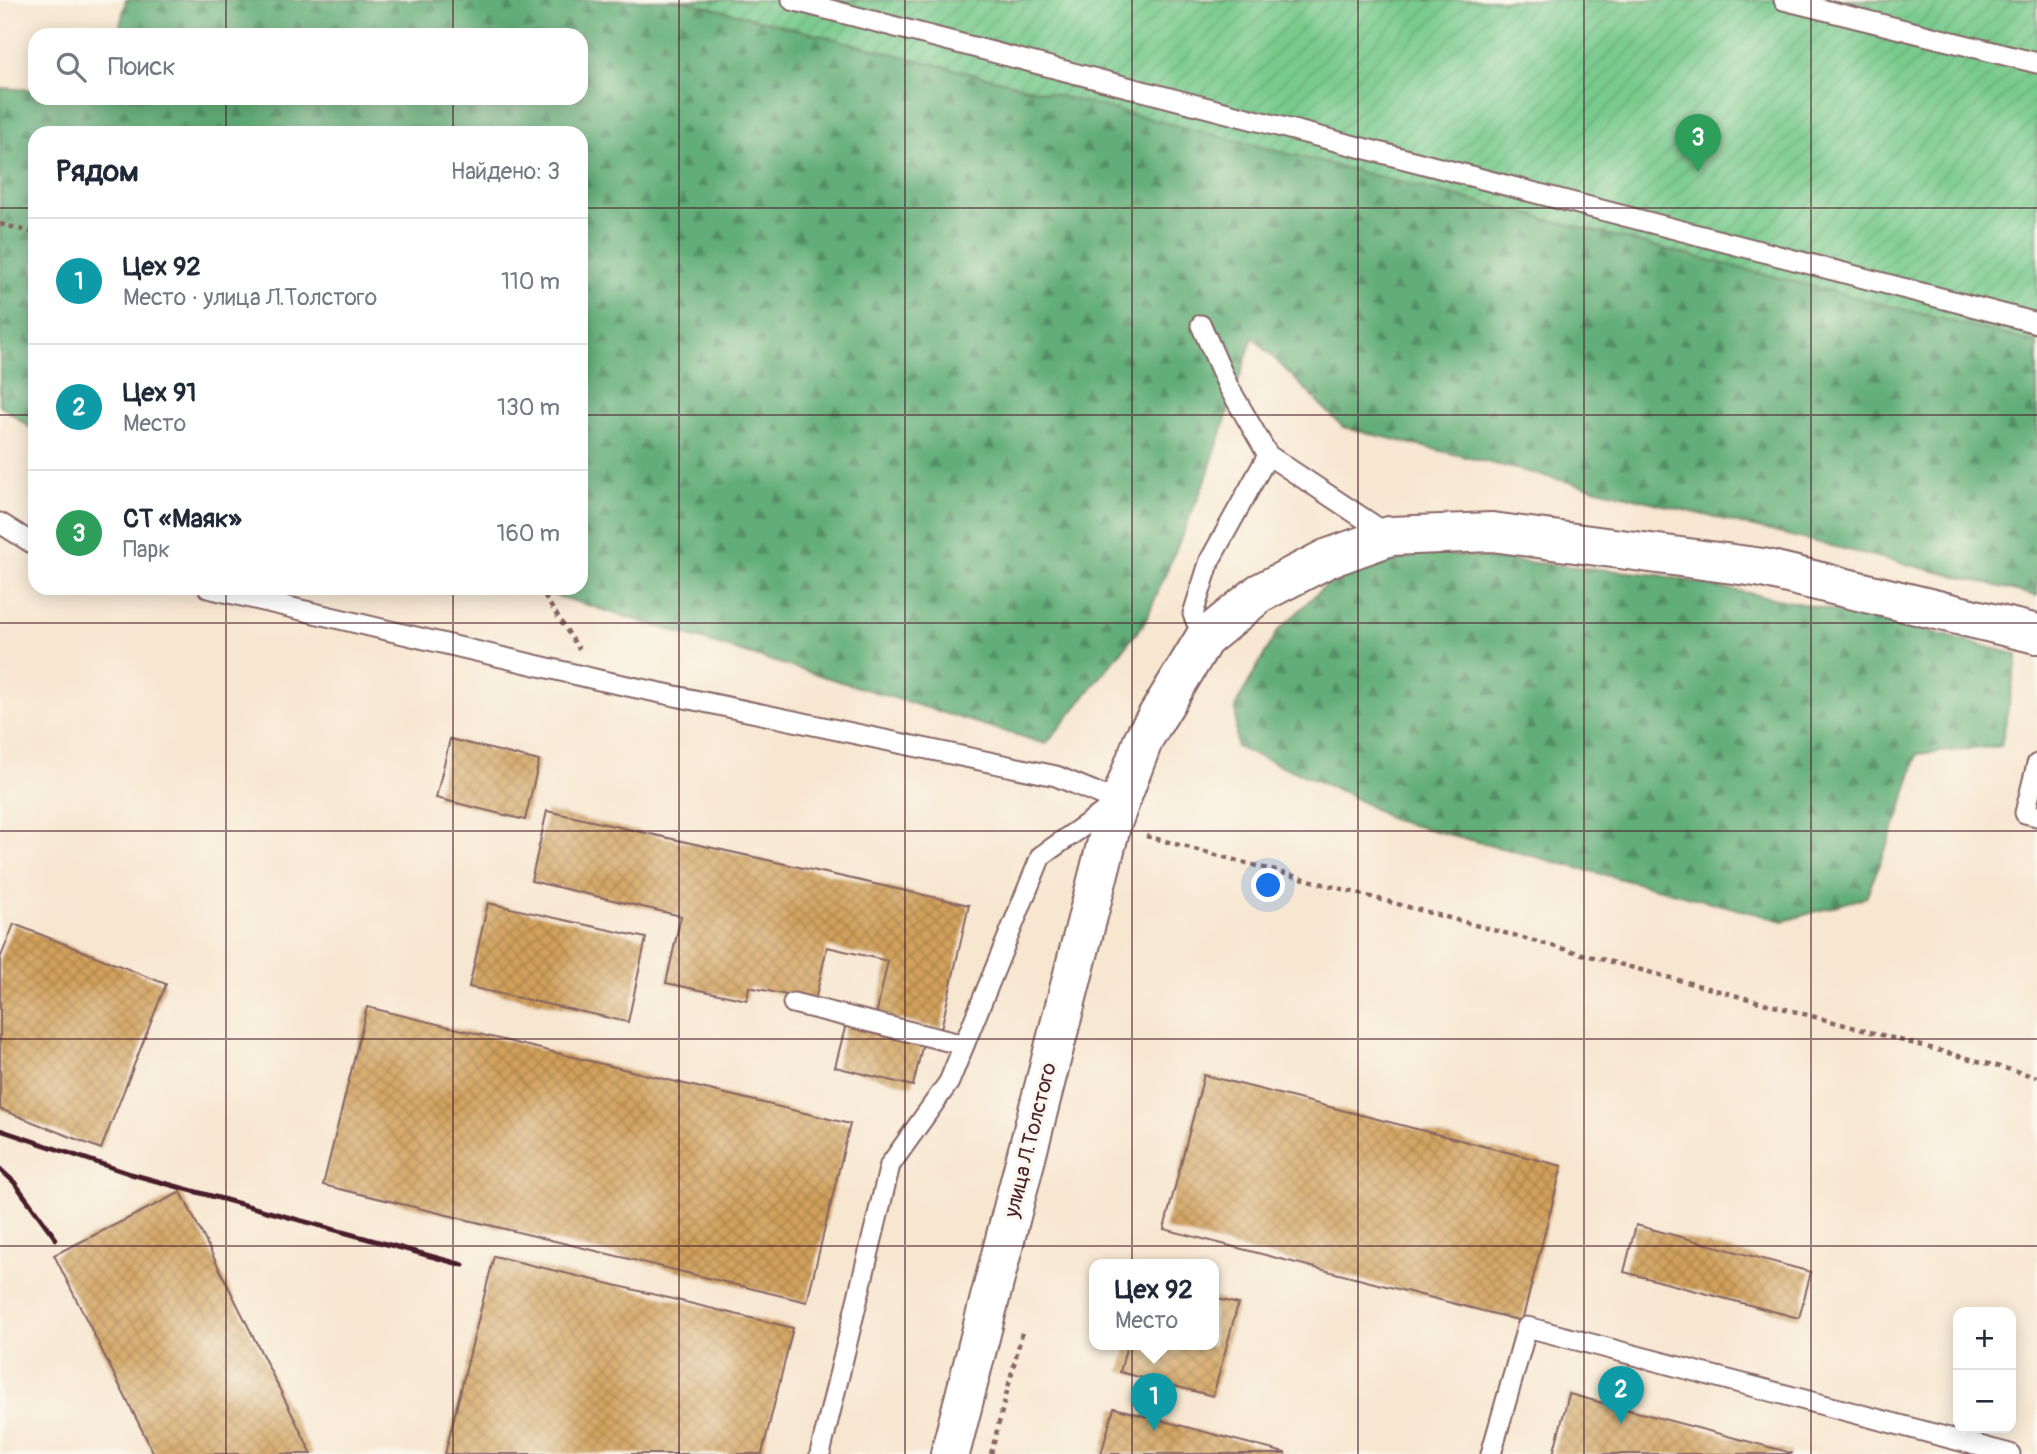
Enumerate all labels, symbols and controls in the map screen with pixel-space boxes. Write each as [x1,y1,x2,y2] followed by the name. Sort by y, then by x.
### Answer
[28,28,588,105] search box
[52,48,90,86] icon: search
[108,51,176,83] text: Поиск
[1675,114,1721,172] pin: 3
[56,153,139,190] text: Рядом
[451,157,560,186] text: Найдено: 3
[123,251,201,283] text: Цех 92
[75,267,84,296] text: 1
[501,267,560,296] text: 110 m
[123,283,377,312] text: Место · улица Л.Толстого
[123,377,196,409] text: Цех 91
[73,393,85,422] text: 2
[497,393,560,422] text: 130 m
[123,409,186,438] text: Место
[123,503,242,535] text: СТ «Маяк»
[73,519,85,548] text: 3
[496,519,560,548] text: 160 m
[123,535,170,564] text: Парк
[1251,868,1285,902] your location
[998,1060,1063,1221] street label: улица Л.Толстого
[1089,1259,1219,1350] popup
[1115,1274,1193,1306] text: Цех 92
[1115,1306,1178,1335] text: Место
[1953,1307,2016,1433] map controls
[1953,1307,2016,1370] button: +
[1598,1366,1644,1424] pin: 2
[1953,1370,2016,1433] button: −
[1131,1373,1177,1431] pin: 1

